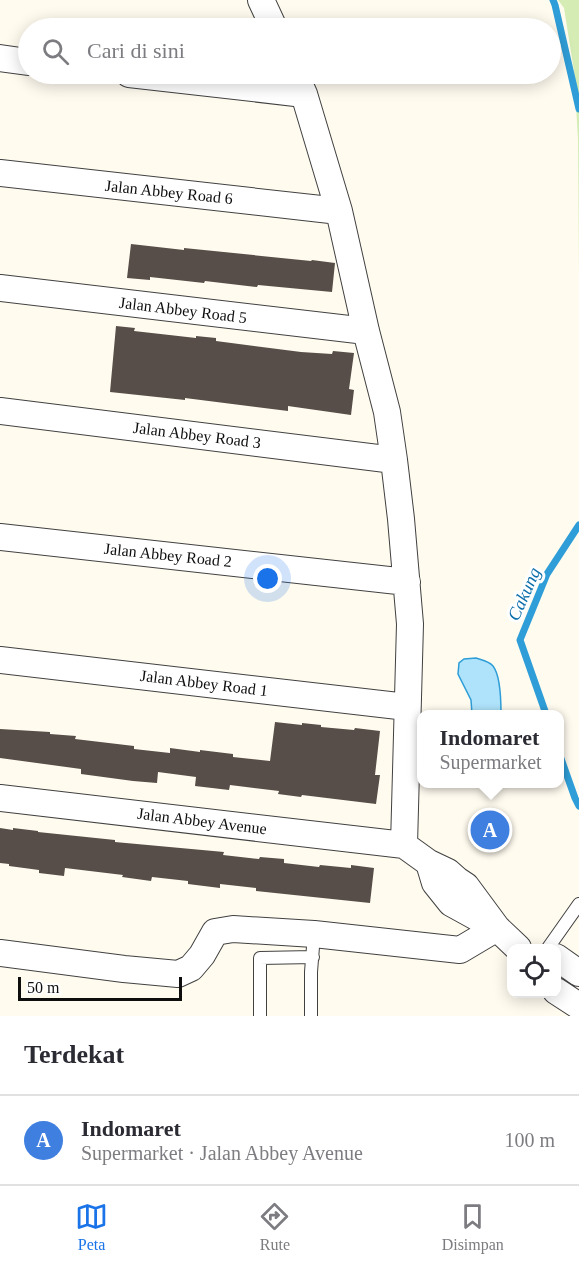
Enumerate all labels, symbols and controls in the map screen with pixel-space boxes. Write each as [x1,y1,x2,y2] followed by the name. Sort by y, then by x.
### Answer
[18,18,561,84] search box
[39,35,72,68] icon: search
[87,38,185,63] text: Cari di sini
[104,177,234,208] street label: Jalan Abbey Road 6
[118,294,248,327] street label: Jalan Abbey Road 5
[132,419,262,452] street label: Jalan Abbey Road 3
[103,540,233,571] street label: Jalan Abbey Road 2
[253,564,282,593] your location
[503,564,545,624] water label: Cakung
[139,667,269,700] street label: Jalan Abbey Road 1
[417,710,564,788] popup
[439,725,539,750] text: Indomaret
[439,751,542,773] text: Supermarket
[136,805,268,838] street label: Jalan Abbey Avenue
[470,808,510,852] pin: A
[507,944,561,998] map controls
[507,944,561,998] button: locate
[18,974,182,1002] scale bar
[27,979,59,996] text: 50 m
[24,1040,124,1069] text: Terdekat
[81,1116,181,1141] text: Indomaret
[36,1129,51,1151] text: A
[504,1129,555,1151] text: 100 m
[81,1142,363,1164] text: Supermarket · Jalan Abbey Avenue
[75,1200,108,1254] tab: Peta
[258,1200,291,1254] tab: Rute
[442,1200,504,1254] tab: Disimpan

